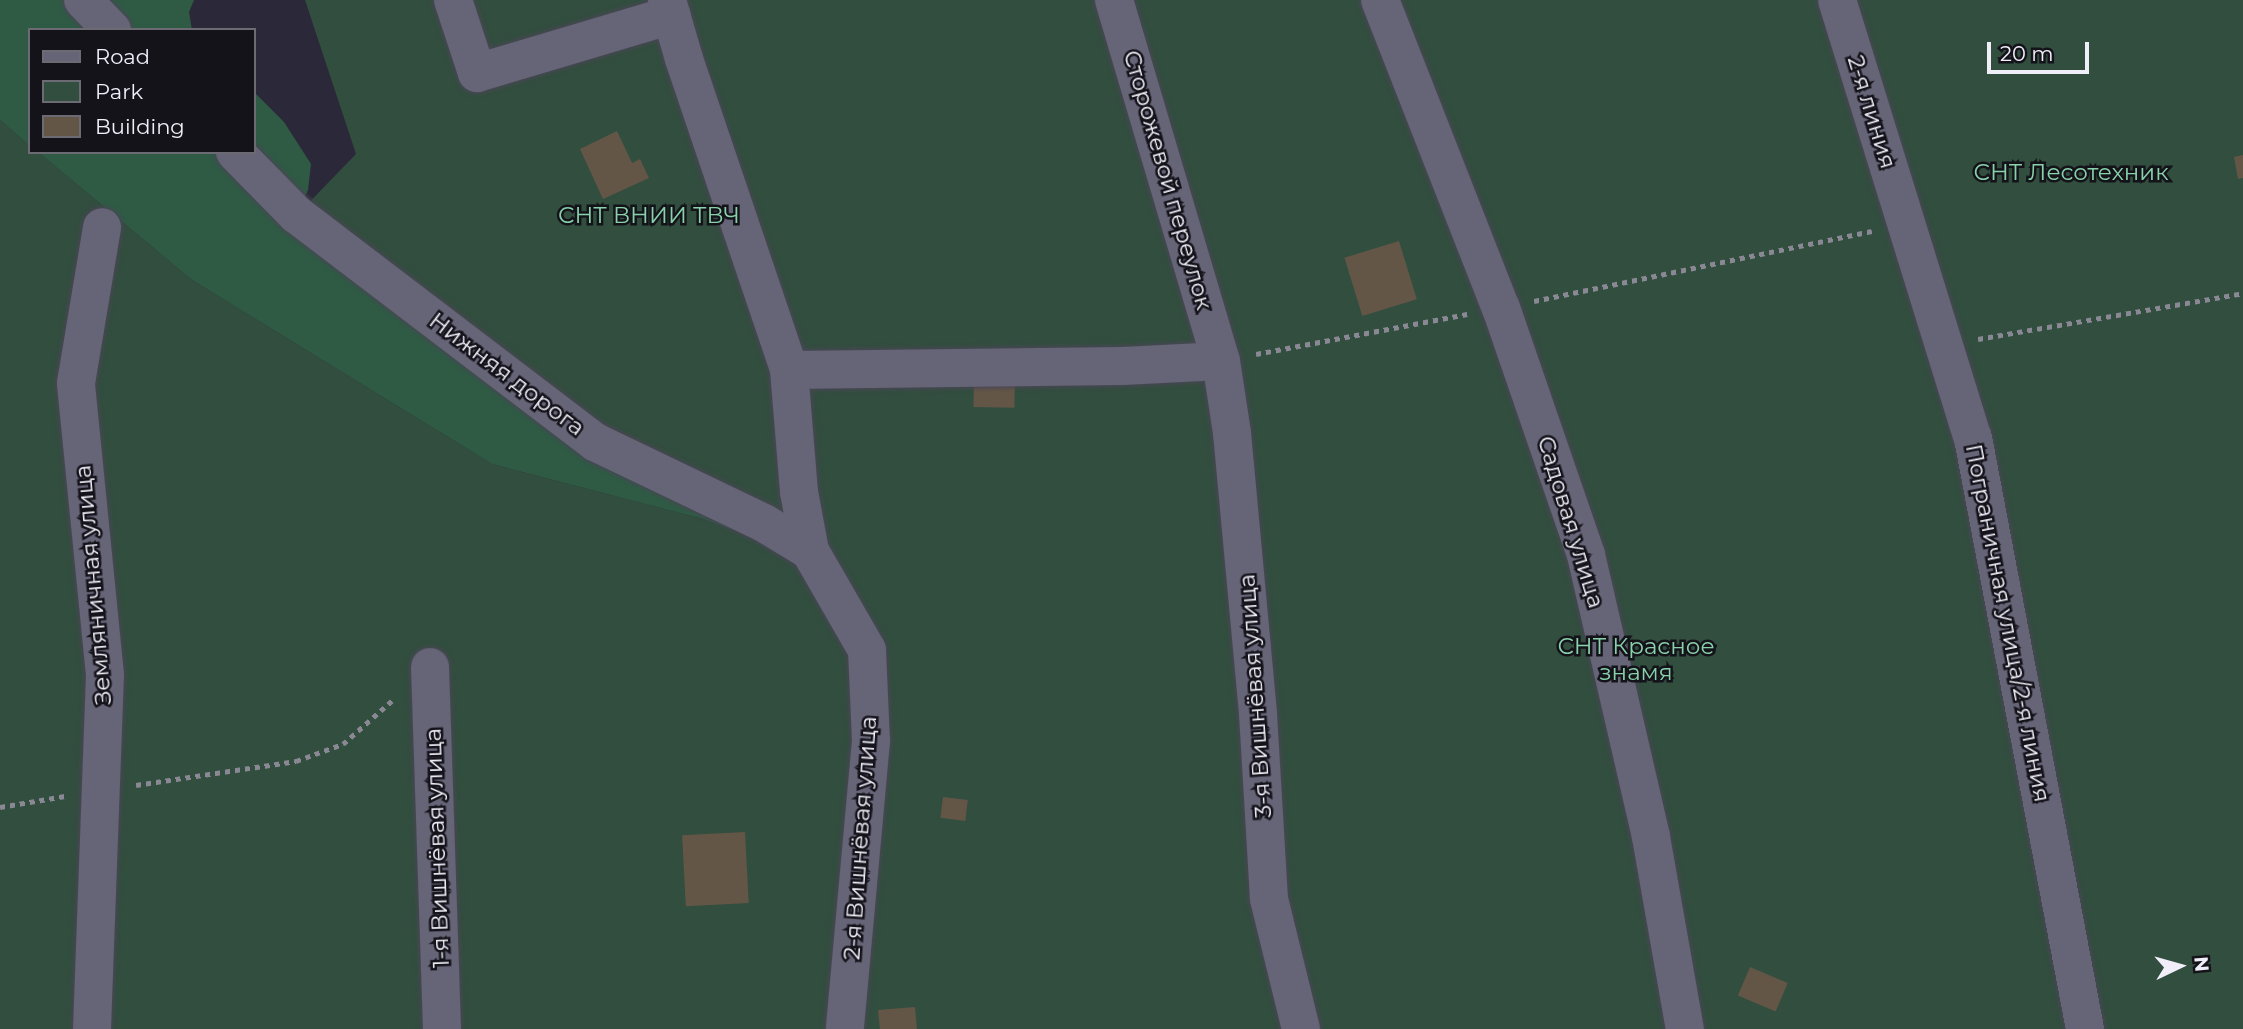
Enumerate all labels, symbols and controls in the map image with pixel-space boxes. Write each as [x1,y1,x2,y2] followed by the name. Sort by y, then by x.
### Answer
[28,28,256,154] legend
[1991,28,2092,72] scale bar
[2000,41,2054,66] text: 20 m
[95,44,150,69] text: Road
[1118,47,1218,313] street label: Сторожевой переулок
[1842,52,1902,172] street label: 2-я линия
[95,79,143,104] text: Park
[95,114,185,139] text: Building
[1973,158,2169,186] park label: СНТ Лесотехник
[558,201,740,229] park label: СНТ ВНИИ ТВЧ
[424,307,590,441] street label: Нижняя дорога
[1532,433,1610,611] street label: Садовая улица
[1960,442,2056,804] street label: Пограничная улица/2-я линия
[69,464,117,706] street label: Земляничная улица
[1233,573,1277,819] street label: 3-я Вишнёвая улица
[1557,632,1715,686] park label: СНТ Красное знамя
[838,715,882,961] street label: 2-я Вишнёвая улица
[419,728,455,968] street label: 1-я Вишнёвая улица
[2145,931,2215,1001] north arrow
[2189,955,2214,973] text: N

